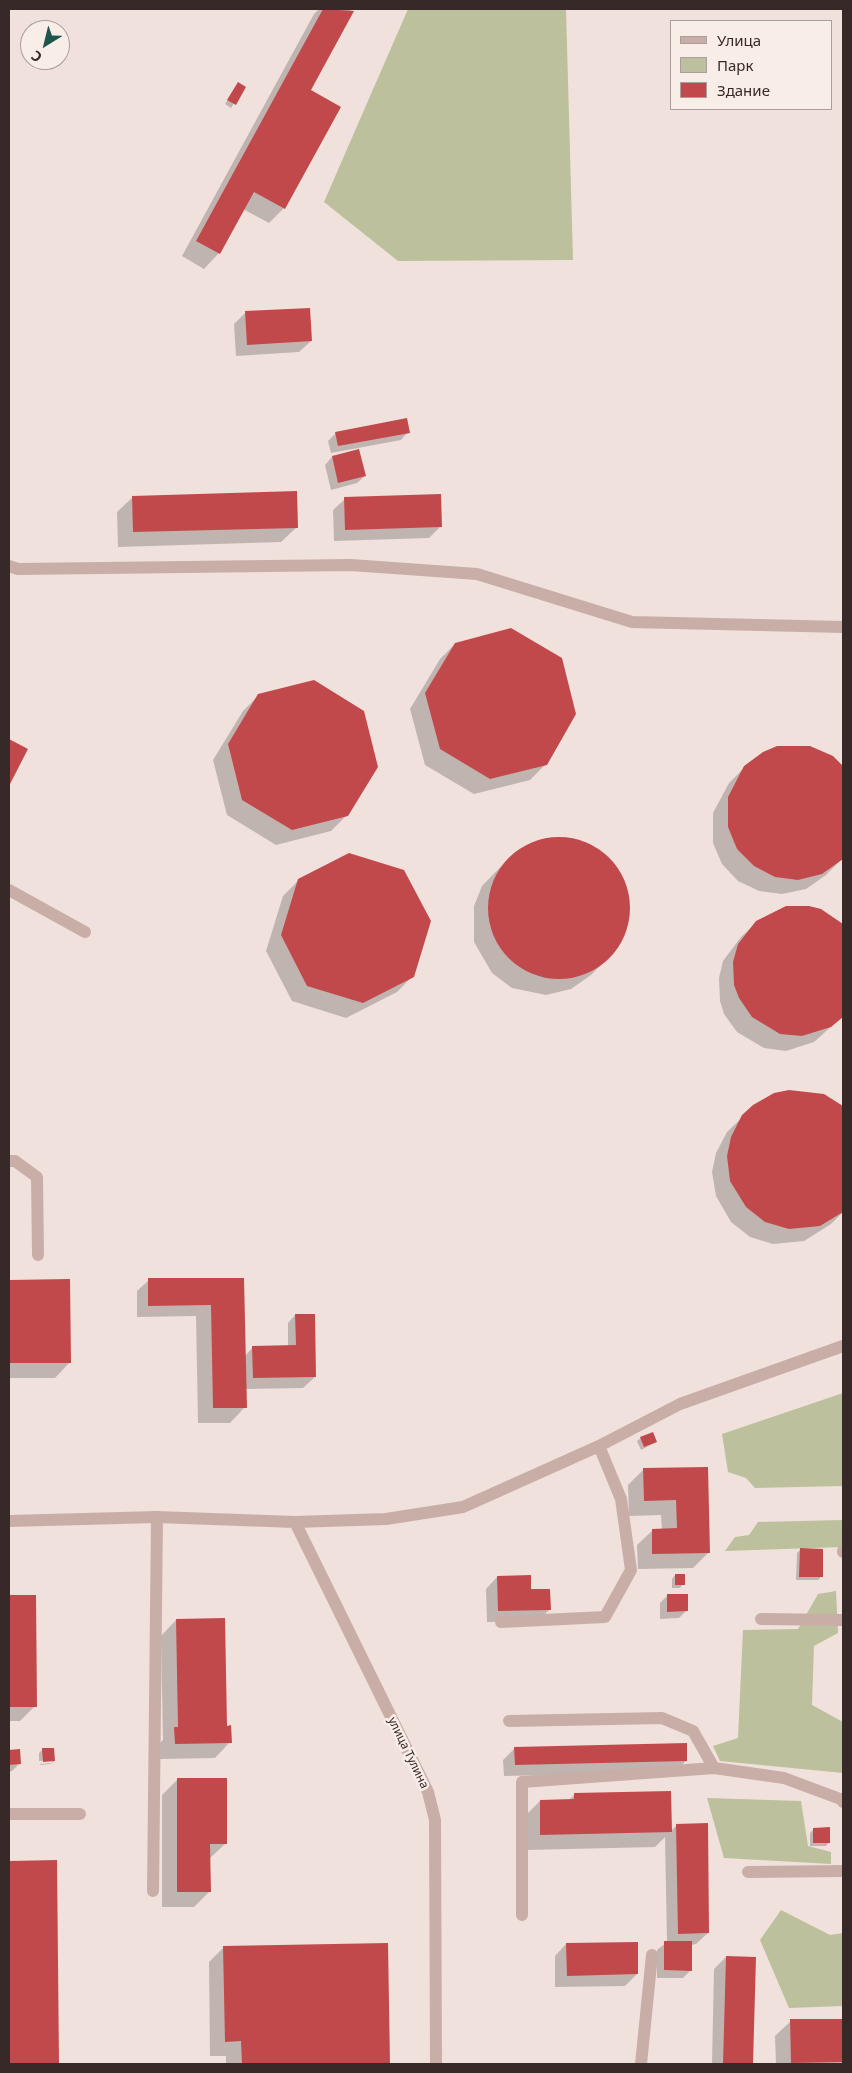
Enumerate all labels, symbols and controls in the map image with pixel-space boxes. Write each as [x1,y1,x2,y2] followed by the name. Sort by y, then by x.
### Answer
[20,20,70,70] north arrow
[670,20,832,110] legend
[717,30,761,50] text: Улица
[27,46,46,67] text: С
[717,55,753,75] text: Парк
[717,80,770,100] text: Здание
[385,1715,431,1791] street label: улица Тулина

